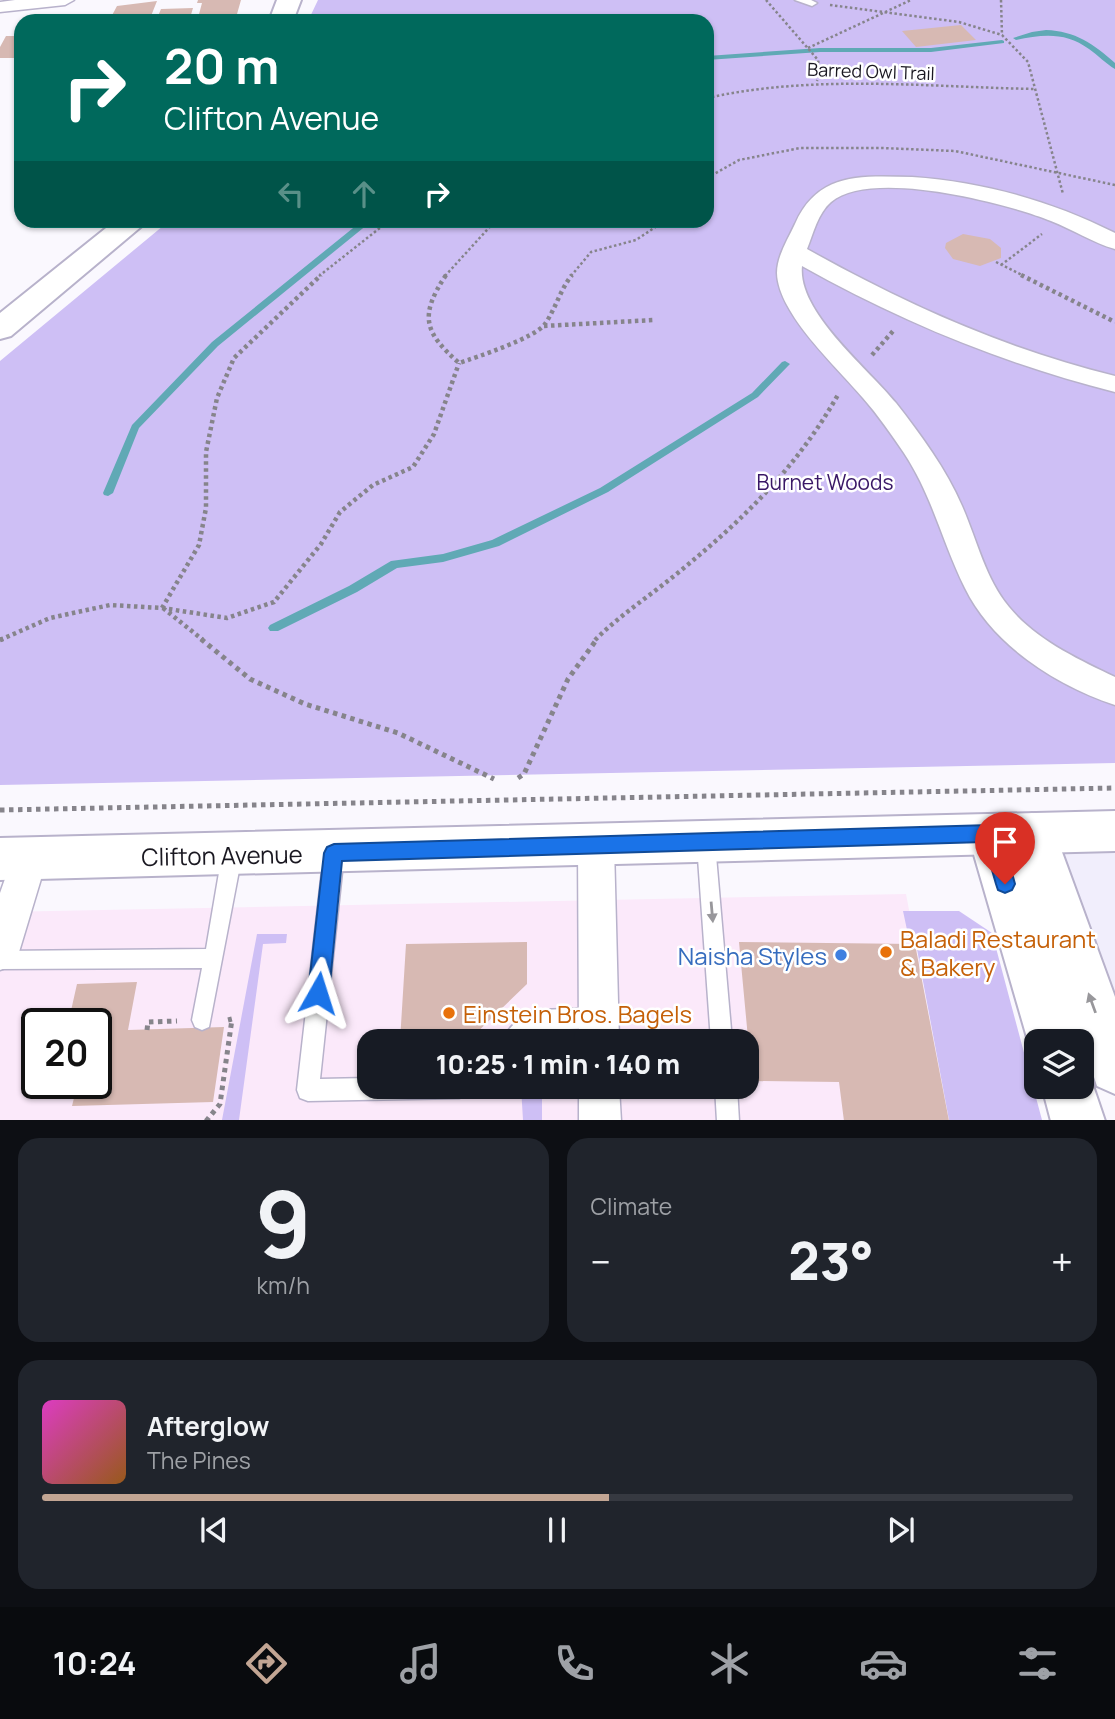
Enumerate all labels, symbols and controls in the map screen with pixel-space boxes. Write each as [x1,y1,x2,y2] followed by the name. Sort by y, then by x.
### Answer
[164,32,279,99] text: 20 m
[49,42,140,133] icon: right
[807,57,935,85] street label: Barred Owl Trail
[164,96,379,140] text: Clifton Avenue
[272,175,310,213] icon: left
[345,175,383,213] icon: ahead
[418,175,456,213] icon: right
[757,468,893,496] park label: Burnet Woods
[975,812,1035,884] pin
[986,823,1024,861] icon: arrive
[141,837,303,873] street label: Clifton Avenue
[707,901,718,923] one-way arrow
[900,922,1096,983] place label: Baladi Restaurant & Bakery
[678,939,827,972] place label: Naisha Styles
[878,944,894,960] marker: Baladi Restaurant & Bakery
[833,947,849,963] marker: Naisha Styles
[281,956,355,1030] position arrow
[1086,993,1097,1014] one-way arrow
[463,997,692,1030] place label: Einstein Bros. Bagels
[441,1005,457,1021] marker: Einstein Bros. Bagels
[21,1008,112,1099] speed limit sign: 20
[1024,1029,1094,1099] map controls
[1024,1029,1094,1099] button: layers
[436,1046,680,1082] text: 10:25 · 1 min · 140 m
[255,1161,312,1285] text: 9
[591,1190,672,1222] text: Climate
[788,1225,874,1296] text: 23°
[591,1235,611,1287] text: −
[1051,1235,1073,1287] text: +
[257,1269,310,1301] text: km/h
[147,1408,269,1444] text: Afterglow
[147,1444,251,1476] text: The Pines
[195,1511,233,1549] icon: previous
[538,1511,576,1549] icon: pause
[882,1511,920,1549] icon: next
[242,1639,291,1688] icon: directions
[396,1639,445,1688] icon: music
[550,1639,599,1688] icon: phone
[705,1639,754,1688] icon: climate
[859,1639,908,1688] icon: car
[1013,1639,1062,1688] icon: filters
[53,1641,137,1685] text: 10:24

